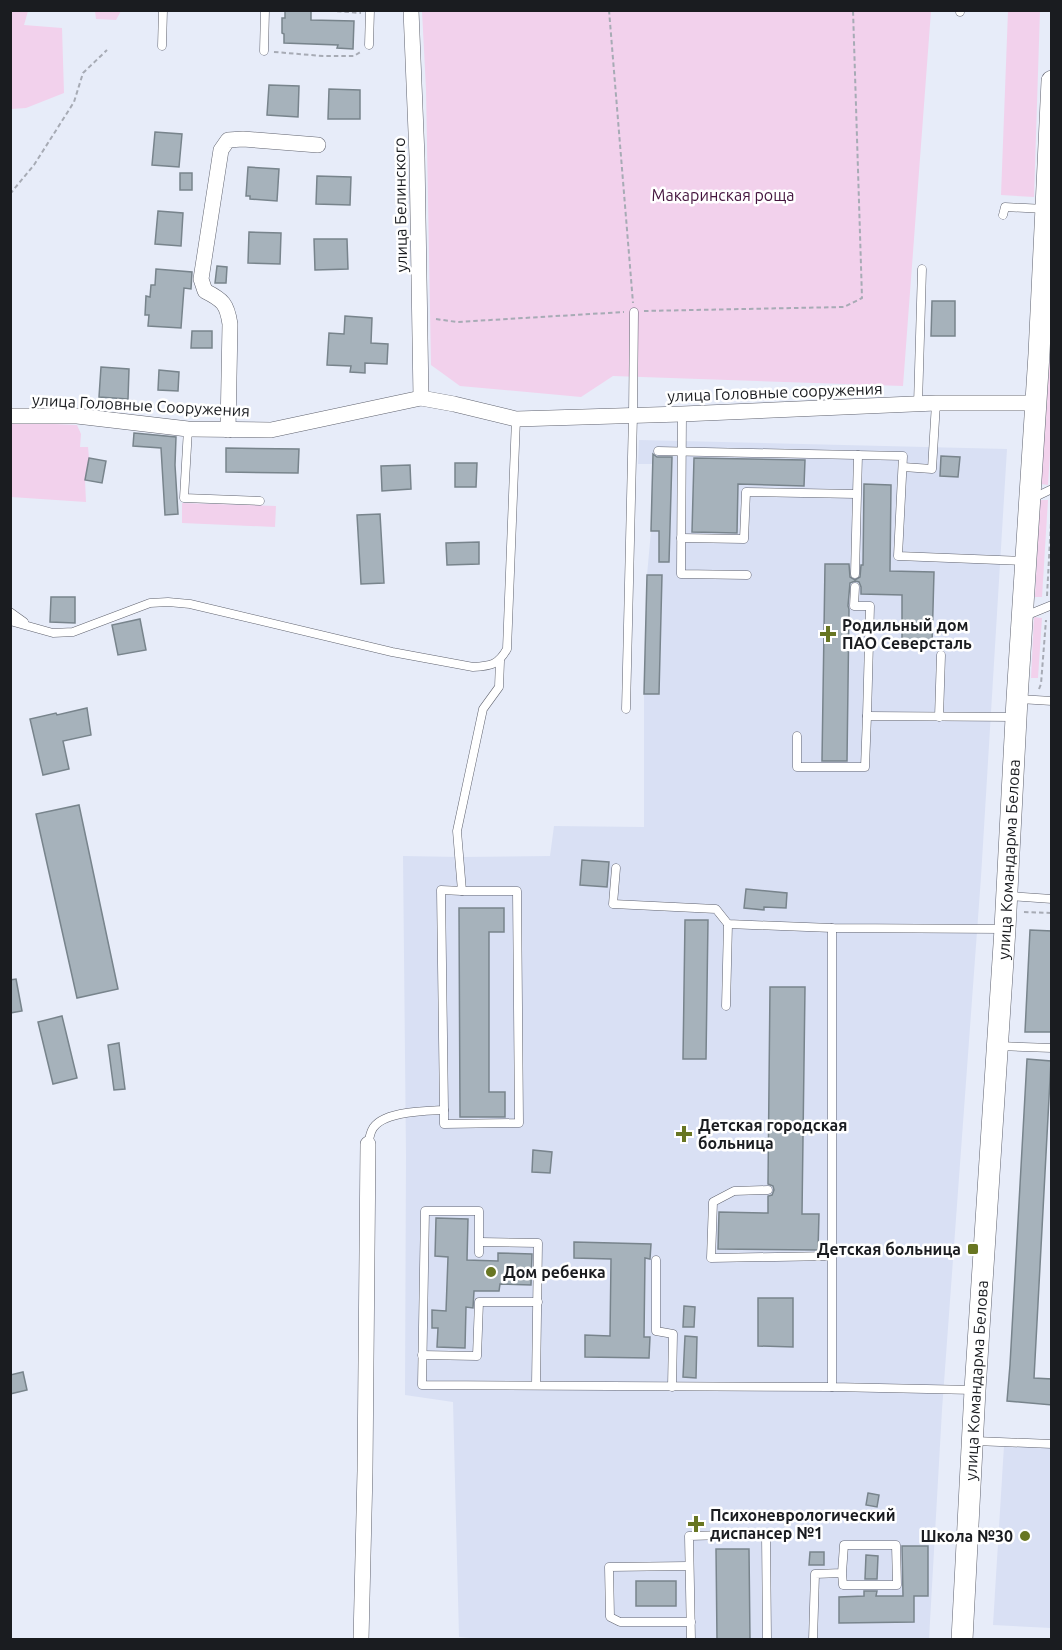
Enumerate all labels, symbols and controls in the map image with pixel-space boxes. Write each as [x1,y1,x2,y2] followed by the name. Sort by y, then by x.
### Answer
[390,137,410,273] street label: улица Белинского
[652,186,794,204] park label: Макаринская роща
[667,379,883,405] street label: улица Головные сооружения
[32,390,250,420] street label: улица Головные Сооружения
[842,616,972,652] place label: Родильный дом ПАО Северсталь
[819,625,837,643] marker: Родильный дом ПАО Северсталь
[994,759,1023,960] street label: улица Командарма Белова
[698,1116,847,1152] place label: Детская городская больница
[675,1125,693,1143] marker: Детская городская больница
[817,1240,961,1258] place label: Детская больница
[966,1242,980,1256] marker: Детская больница
[503,1263,606,1281] place label: Дом ребенка
[484,1265,498,1279] marker: Дом ребенка
[961,1280,991,1481] street label: улица Командарма Белова
[710,1506,895,1542] place label: Психоневрологический диспансер №1
[687,1515,705,1533] marker: Психоневрологический диспансер №1
[920,1527,1013,1545] place label: Школа №30
[1018,1529,1032,1543] marker: Школа №30

